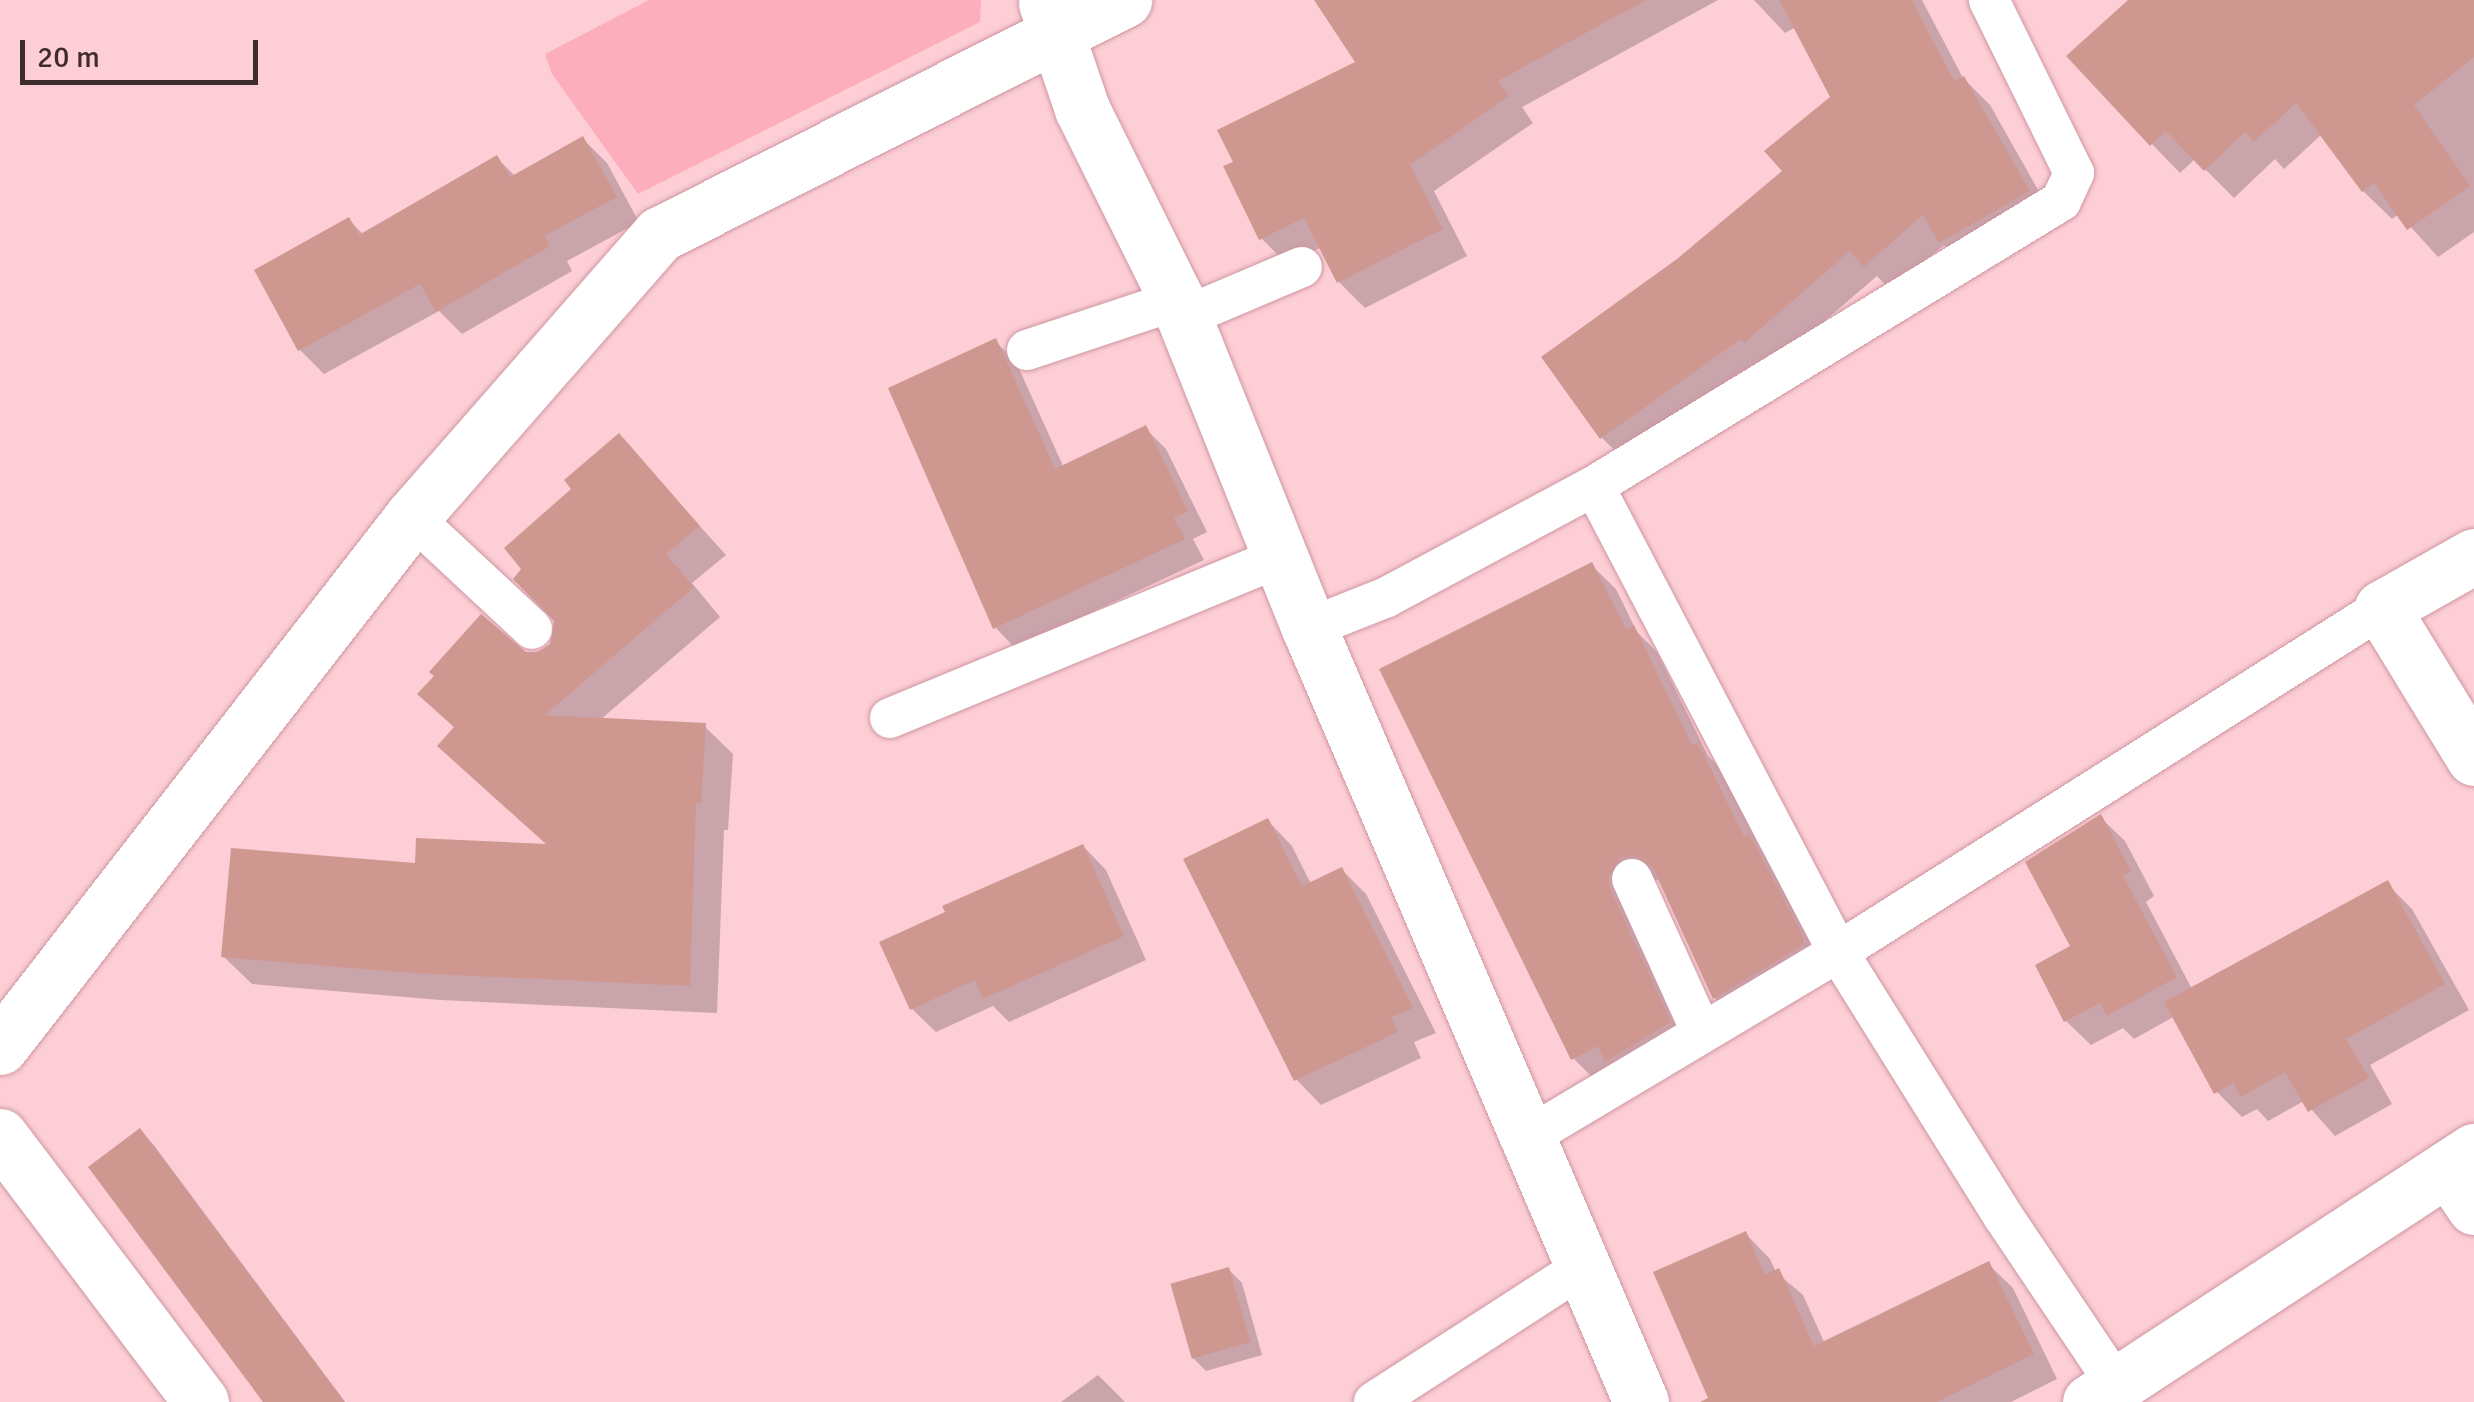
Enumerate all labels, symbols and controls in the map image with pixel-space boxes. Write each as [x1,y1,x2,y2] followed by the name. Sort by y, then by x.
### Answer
[25,20,262,82] scale bar
[37,39,100,76] text: 20 m

